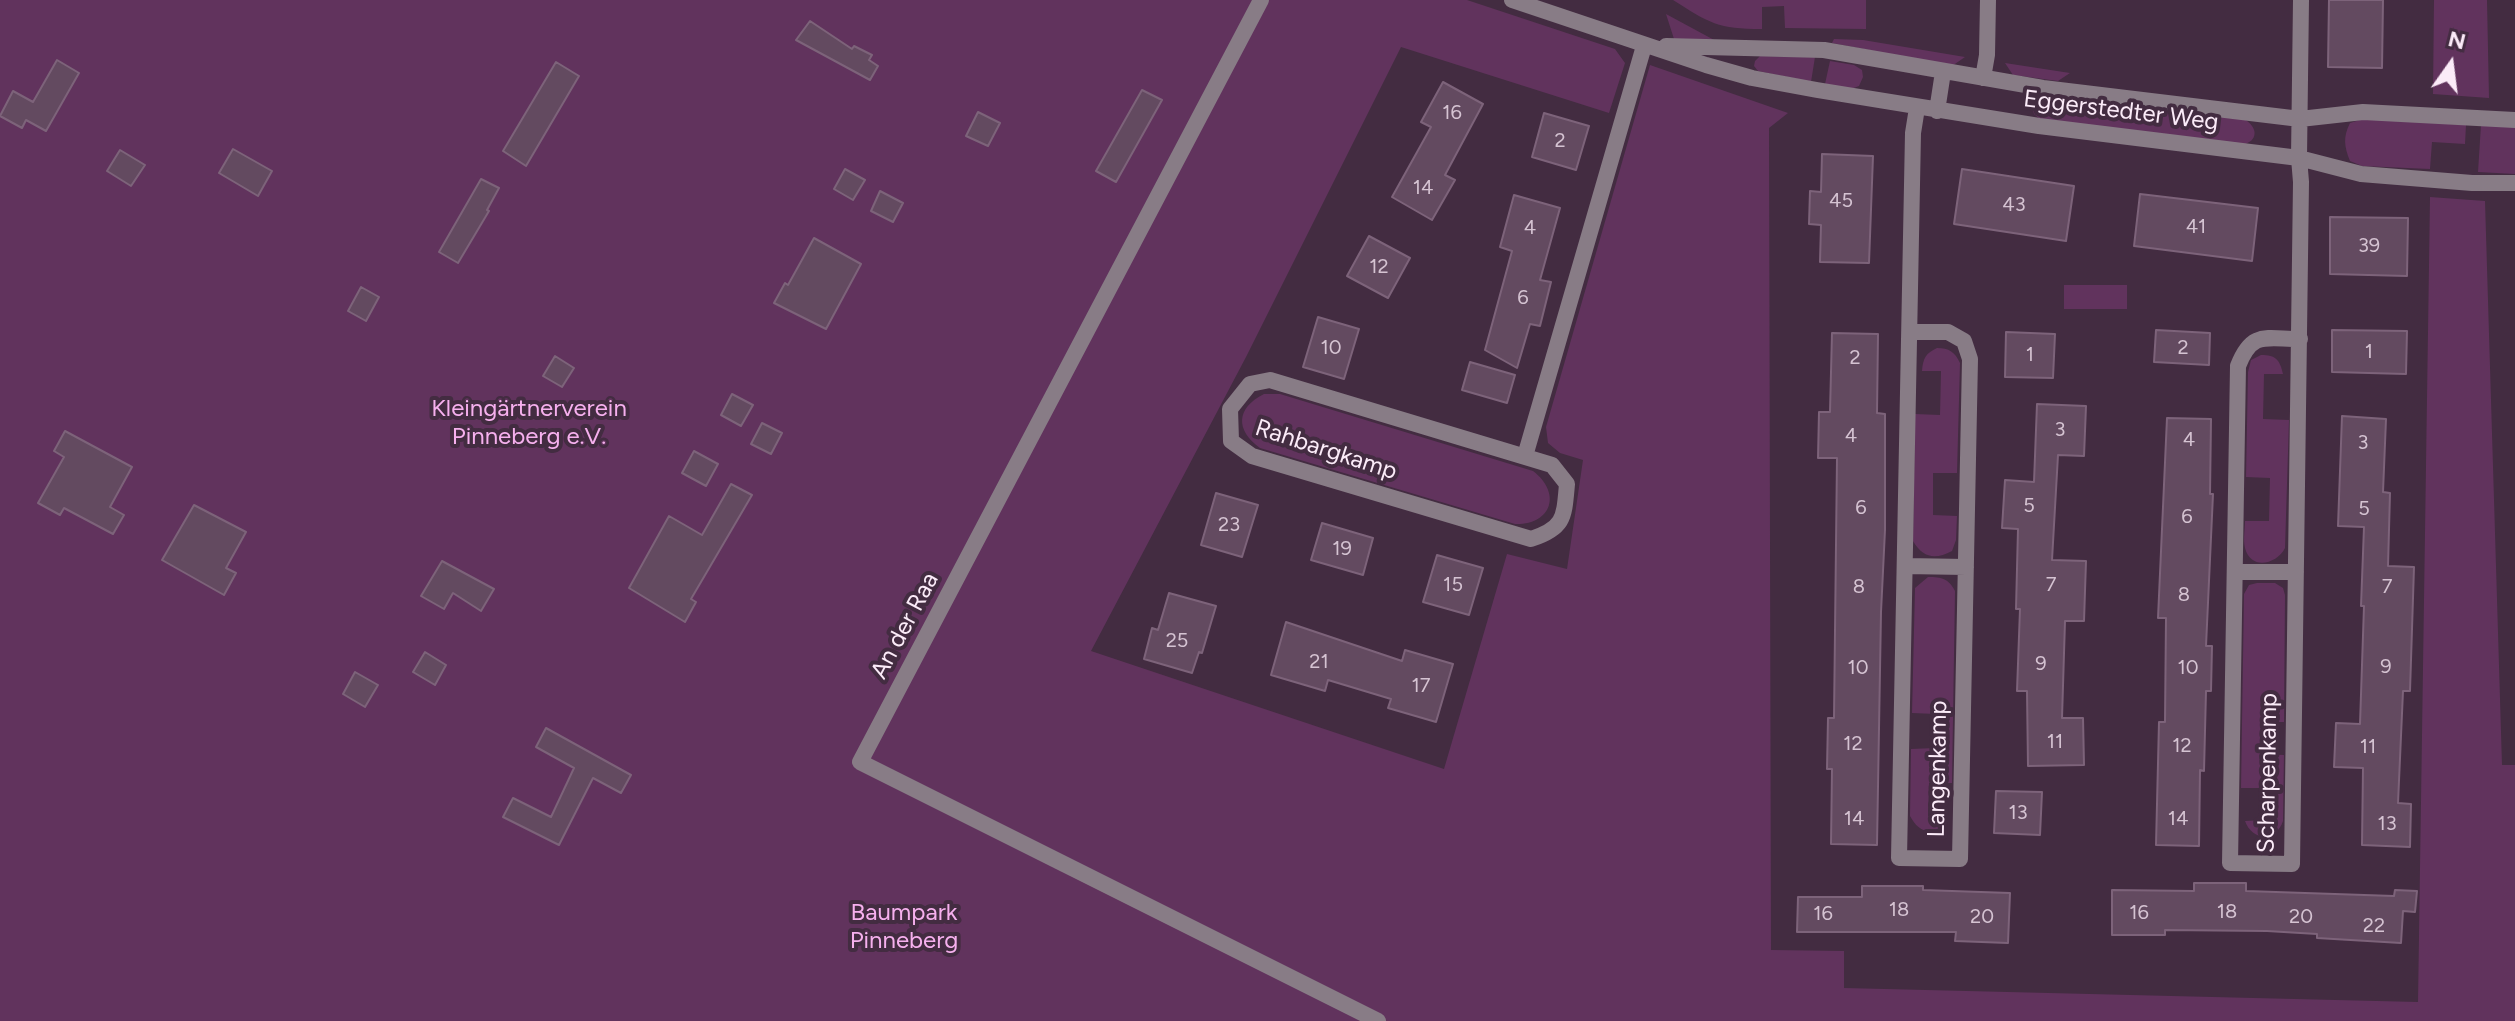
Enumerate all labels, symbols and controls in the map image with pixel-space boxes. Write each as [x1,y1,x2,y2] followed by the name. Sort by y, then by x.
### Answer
[2411,24,2491,104] north arrow
[2445,25,2468,55] text: N
[2022,85,2220,137] street label: Eggerstedter Weg
[1442,101,1462,125] house number: 16
[1554,129,1566,153] house number: 2
[1413,176,1433,200] house number: 14
[1829,189,1853,213] house number: 45
[2002,193,2026,217] house number: 43
[2186,215,2206,239] house number: 41
[1524,216,1536,240] house number: 4
[2358,234,2380,258] house number: 39
[1369,255,1389,279] house number: 12
[1517,286,1529,310] house number: 6
[1320,336,1342,360] house number: 10
[2177,336,2189,360] house number: 2
[2365,340,2373,364] house number: 1
[2026,343,2034,367] house number: 1
[1849,346,1861,370] house number: 2
[431,395,627,451] park label: Kleingärtnerverein Pinneberg e.V.
[1251,414,1401,486] street label: Rahbargkamp
[2055,418,2065,442] house number: 3
[1845,424,1857,448] house number: 4
[2183,428,2195,452] house number: 4
[2358,431,2368,455] house number: 3
[2023,494,2035,518] house number: 5
[1855,496,1867,520] house number: 6
[2358,497,2370,521] house number: 5
[2181,505,2193,529] house number: 6
[1218,513,1240,537] house number: 23
[1332,537,1352,561] house number: 19
[865,568,945,684] street label: An der Raa
[1443,573,1463,597] house number: 15
[2046,573,2056,597] house number: 7
[1853,575,1865,599] house number: 8
[2382,575,2392,599] house number: 7
[2178,583,2190,607] house number: 8
[1166,629,1188,653] house number: 25
[1309,650,1329,674] house number: 21
[2035,652,2047,676] house number: 9
[2380,655,2392,679] house number: 9
[1847,656,1869,680] house number: 10
[2177,656,2199,680] house number: 10
[1412,674,1430,698] house number: 17
[2252,693,2284,853] street label: Scharpenkamp
[1922,700,1954,838] street label: Langenkamp
[2047,730,2063,754] house number: 11
[1843,732,1863,756] house number: 12
[2172,734,2192,758] house number: 12
[2360,735,2376,759] house number: 11
[2008,801,2028,825] house number: 13
[1844,807,1864,831] house number: 14
[2168,807,2188,831] house number: 14
[2377,812,2397,836] house number: 13
[1889,898,1909,922] house number: 18
[850,899,958,955] park label: Baumpark Pinneberg
[2217,900,2237,924] house number: 18
[2129,901,2149,925] house number: 16
[1813,902,1833,926] house number: 16
[1970,905,1994,929] house number: 20
[2289,905,2313,929] house number: 20
[2363,914,2385,938] house number: 22

